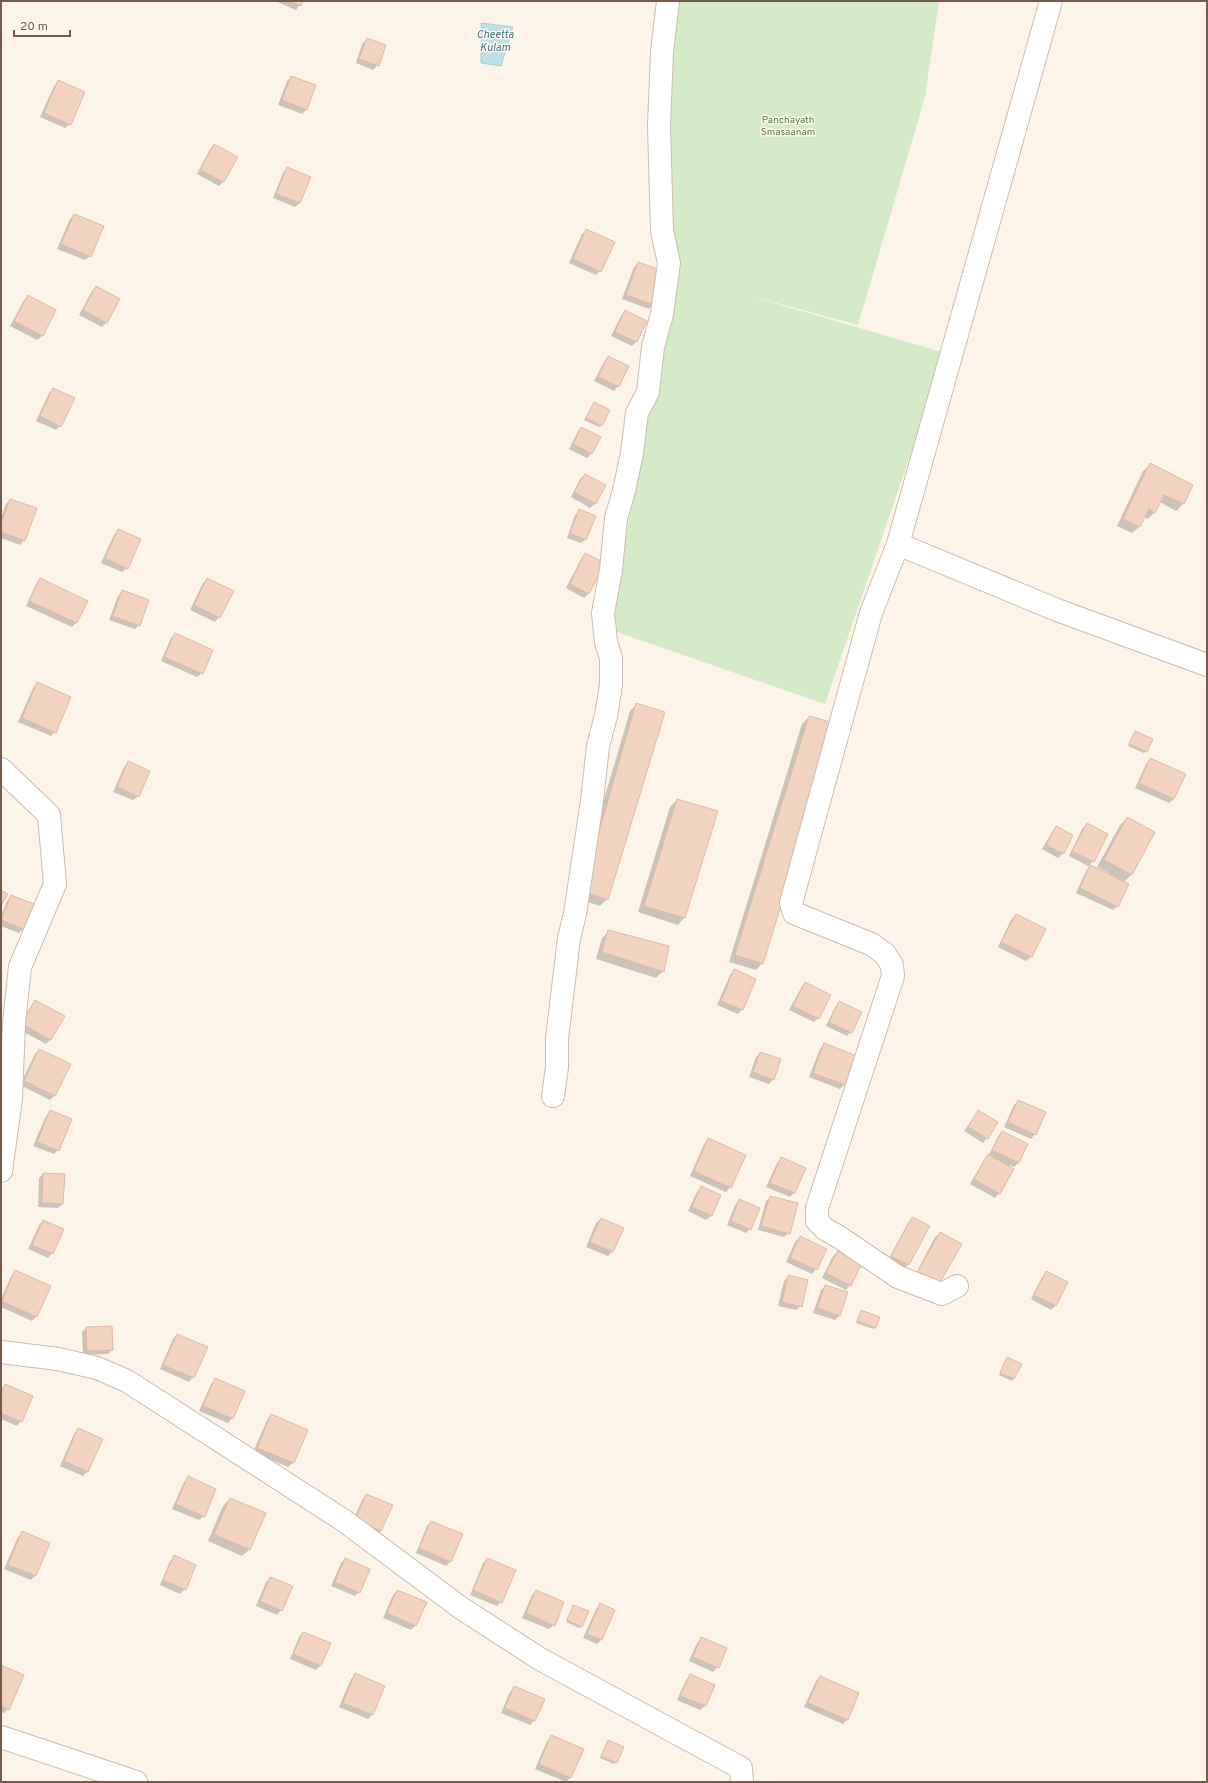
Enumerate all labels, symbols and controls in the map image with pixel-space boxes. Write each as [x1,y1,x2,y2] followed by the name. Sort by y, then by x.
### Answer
[14,12,70,38] scale bar
[20,19,48,35] text: 20 m
[476,28,514,55] water label: Cheetta Kulam
[761,114,815,139] park label: Panchayath Smasaanam

